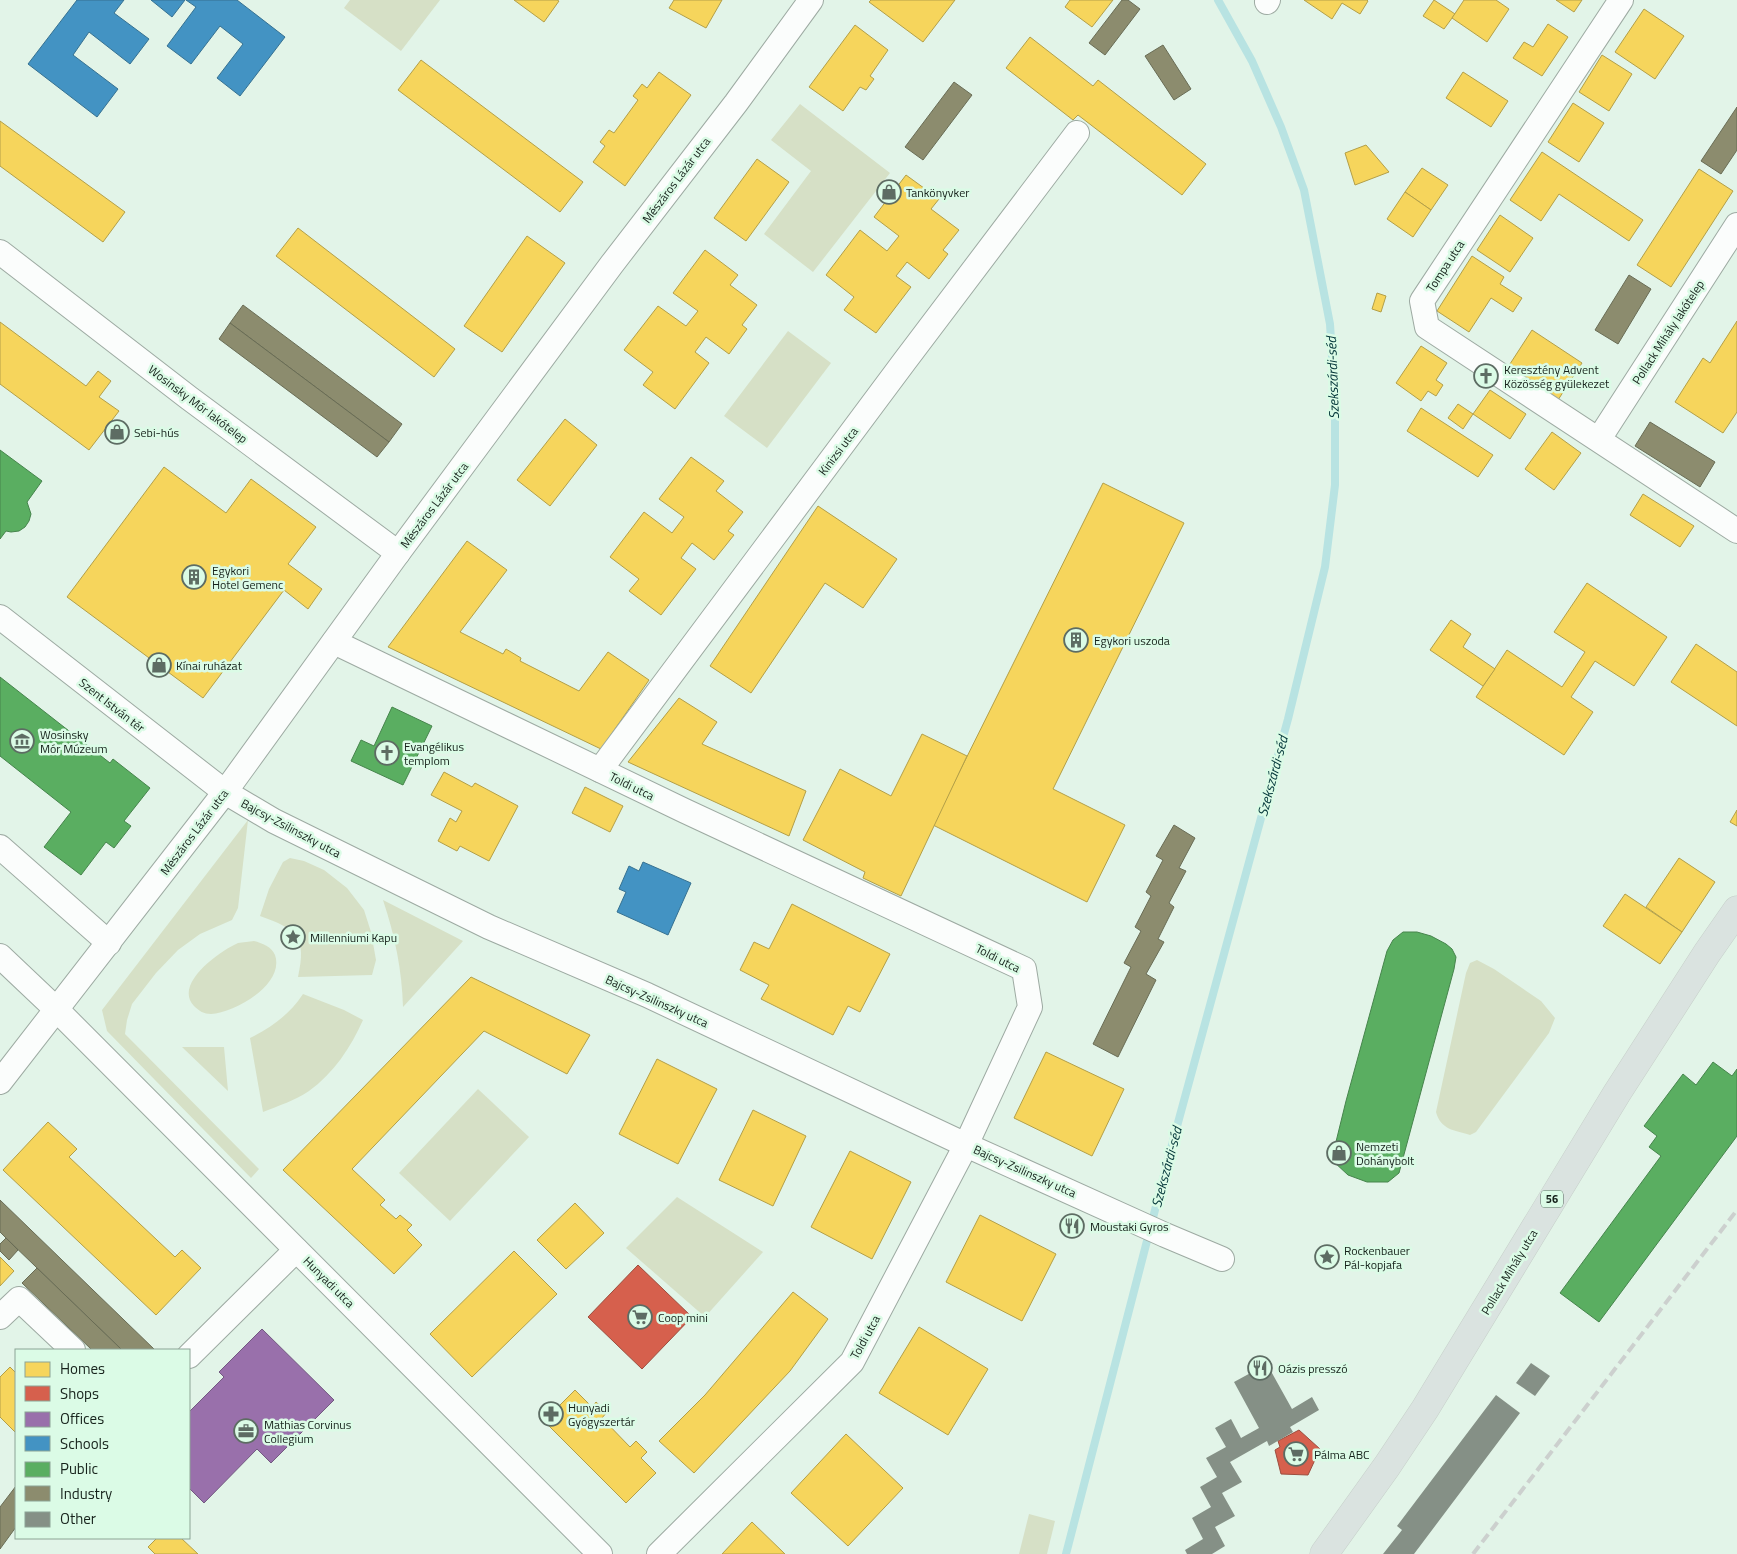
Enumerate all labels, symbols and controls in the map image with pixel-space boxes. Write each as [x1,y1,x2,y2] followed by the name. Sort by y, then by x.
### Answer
[637,133,715,227] street label: Mészáros Lázár utca
[876,179,902,205] shop icon: Tankönyvker
[906,183,969,202] place label: Tankönyvker
[1421,236,1469,296] street label: Tompa utca
[1627,276,1709,388] street label: Pollack Mihály lakótelep
[1320,334,1344,420] water label: Szekszárdi-séd
[144,360,252,448] street label: Wosinsky Mór lakótelep
[1504,360,1610,393] place label: Keresztény Advent Közösség gyülekezet
[1473,363,1499,389] church icon: Keresztény Advent Közösség gyülekezet
[104,419,130,445] shop icon: Sebi-hús
[134,423,180,442] place label: Sebi-hús
[813,423,863,479] street label: Kinizsi utca
[395,458,473,552] street label: Mészáros Lázár utca
[212,561,283,594] place label: Egykori Hotel Gemenc
[181,564,207,590] building icon: Egykori Hotel Gemenc
[1063,627,1089,653] building icon: Egykori uszoda
[1094,631,1170,650] place label: Egykori uszoda
[146,652,172,678] shop icon: Kínai ruházat
[176,656,243,675] place label: Kínai ruházat
[75,673,149,737] street label: Szent István tér
[40,725,108,758] place label: Wosinsky Mór Múzeum
[9,728,35,754] museum icon: Wosinsky Mór Múzeum
[1251,732,1293,819] water label: Szekszárdi-séd
[404,737,464,770] place label: Evangélikus templom
[374,740,400,766] church icon: Evangélikus templom
[606,767,658,805] street label: Toldi utca
[155,785,233,879] street label: Mészáros Lázár utca
[238,794,344,862] street label: Bajcsy-Zsilinszky utca
[280,924,306,950] place icon: Millenniumi Kapu
[310,928,397,947] place label: Millenniumi Kapu
[972,939,1024,977] street label: Toldi utca
[603,970,711,1032] street label: Bajcsy-Zsilinszky utca
[1145,1123,1187,1210] water label: Szekszárdi-séd
[1356,1137,1415,1170] place label: Nemzeti Dohánybolt
[971,1140,1079,1202] street label: Bajcsy-Zsilinszky utca
[1326,1140,1352,1166] shop icon: Nemzeti Dohánybolt
[1541,1190,1563,1208] road number: 56
[1059,1213,1085,1239] restaurant icon: Moustaki Gyros
[1090,1217,1169,1236] place label: Moustaki Gyros
[1476,1226,1542,1318] street label: Pollack Mihály utca
[1344,1241,1410,1274] place label: Rockenbauer Pál-kopjafa
[1314,1244,1340,1270] place icon: Rockenbauer Pál-kopjafa
[299,1252,359,1312] street label: Hunyadi utca
[627,1304,653,1330] supermarket icon: Coop mini
[658,1308,708,1327] place label: Coop mini
[845,1311,885,1363] street label: Toldi utca
[15,1349,190,1539] legend
[1247,1355,1273,1381] restaurant icon: Oázis presszó
[60,1357,105,1380] text: Homes
[1278,1359,1348,1378] place label: Oázis presszó
[60,1382,99,1405] text: Shops
[568,1398,635,1431] place label: Hunyadi Gyógyszertár
[538,1401,564,1427] pharmacy icon: Hunyadi Gyógyszertár
[60,1407,104,1430] text: Offices
[264,1415,352,1448] place label: Mathias Corvinus Collegium
[233,1418,259,1444] office icon: Mathias Corvinus Collegium
[60,1432,109,1455] text: Schools
[1283,1441,1309,1467] supermarket icon: Pálma ABC
[1314,1445,1370,1464] place label: Pálma ABC
[60,1457,98,1480] text: Public
[60,1482,112,1505] text: Industry
[60,1507,96,1530] text: Other

